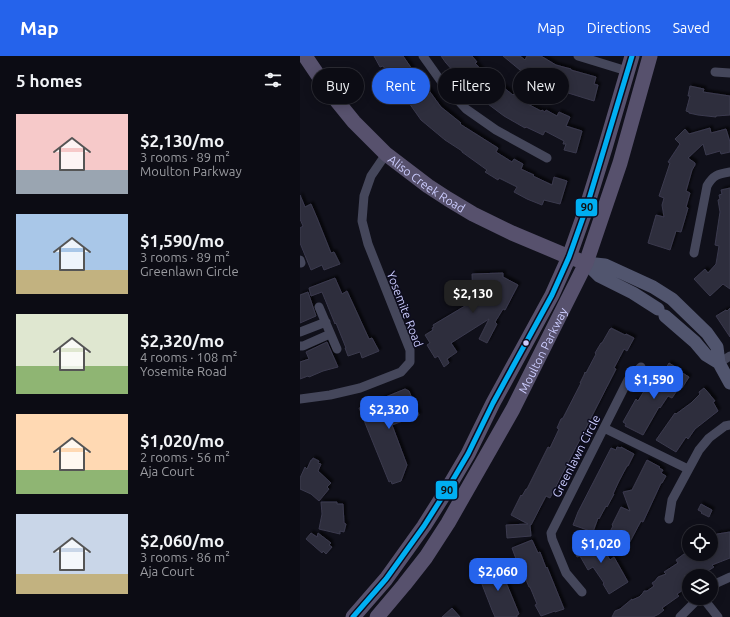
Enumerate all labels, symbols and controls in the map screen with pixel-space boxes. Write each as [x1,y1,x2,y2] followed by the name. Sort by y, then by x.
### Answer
[20,17,59,39] text: Map
[537,20,565,36] text: Map
[587,20,651,36] text: Directions
[673,20,710,36] text: Saved
[312,68,364,104] chip: Buy
[372,68,430,104] chip: Rent
[438,68,505,104] chip: Filters
[513,68,569,104] chip: New
[262,69,284,91] icon: filters
[16,71,82,90] text: 5 homes
[48,130,96,178] icon: home
[140,131,224,150] text: $2,130/mo
[140,150,230,164] text: 3 rooms · 89 m²
[386,152,468,214] street label: Aliso Creek Road
[140,164,242,178] text: Moulton Parkway
[575,198,598,217] line badge: 90
[581,201,593,213] text: 90
[48,230,96,278] icon: home
[140,231,224,250] text: $1,590/mo
[140,250,230,264] text: 3 rooms · 89 m²
[140,264,239,278] text: Greenlawn Circle
[385,269,425,349] street label: Yosemite Road
[440,280,506,314] pin: $2,130
[453,286,493,300] text: $2,130
[516,305,569,395] street label: Moulton Parkway
[48,330,96,378] icon: home
[140,331,224,350] text: $2,320/mo
[521,338,531,348] unlabelled marker
[140,350,237,364] text: 4 rooms · 108 m²
[140,364,227,378] text: Yosemite Road
[621,366,687,400] pin: $1,590
[634,372,674,386] text: $1,590
[356,396,422,430] pin: $2,320
[369,402,409,416] text: $2,320
[550,413,602,499] street label: Greenlawn Circle
[48,430,96,478] icon: home
[140,431,224,450] text: $1,020/mo
[140,450,230,464] text: 2 rooms · 56 m²
[140,464,194,478] text: Aja Court
[435,480,458,500] line badge: 90
[441,484,453,496] text: 90
[682,525,718,605] map controls
[682,525,718,561] button: locate
[48,530,96,578] icon: home
[568,530,634,564] pin: $1,020
[140,531,224,550] text: $2,060/mo
[581,536,621,550] text: $1,020
[140,550,230,564] text: 3 rooms · 86 m²
[465,558,531,592] pin: $2,060
[140,564,194,578] text: Aja Court
[478,564,518,578] text: $2,060
[682,569,718,605] button: layers

